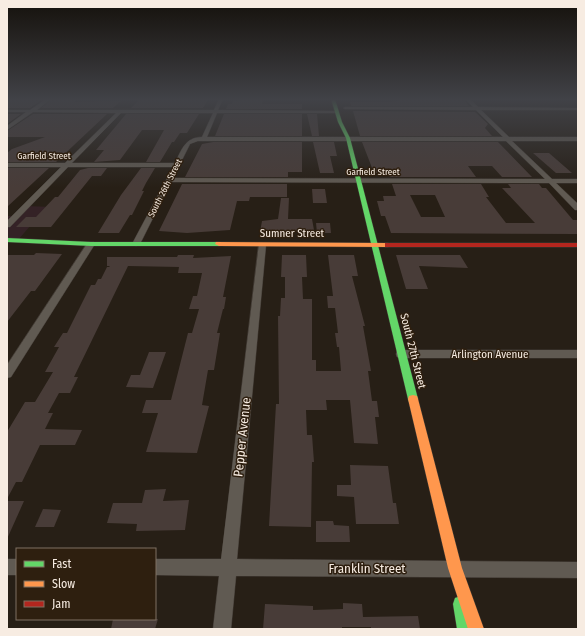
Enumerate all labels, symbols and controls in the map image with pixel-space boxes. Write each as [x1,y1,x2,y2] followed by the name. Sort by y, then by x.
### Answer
[17,151,71,161] street label: Garfield Street
[146,157,184,219] street label: South 26th Street
[346,167,400,177] street label: Garfield Street
[260,227,325,240] street label: Sumner Street
[397,312,429,390] street label: South 27th Street
[452,348,528,361] street label: Arlington Avenue
[230,397,254,477] street label: Pepper Avenue
[16,548,156,620] legend
[52,557,71,571] text: Fast
[328,561,406,576] street label: Franklin Street
[52,577,75,591] text: Slow
[52,597,70,611] text: Jam

